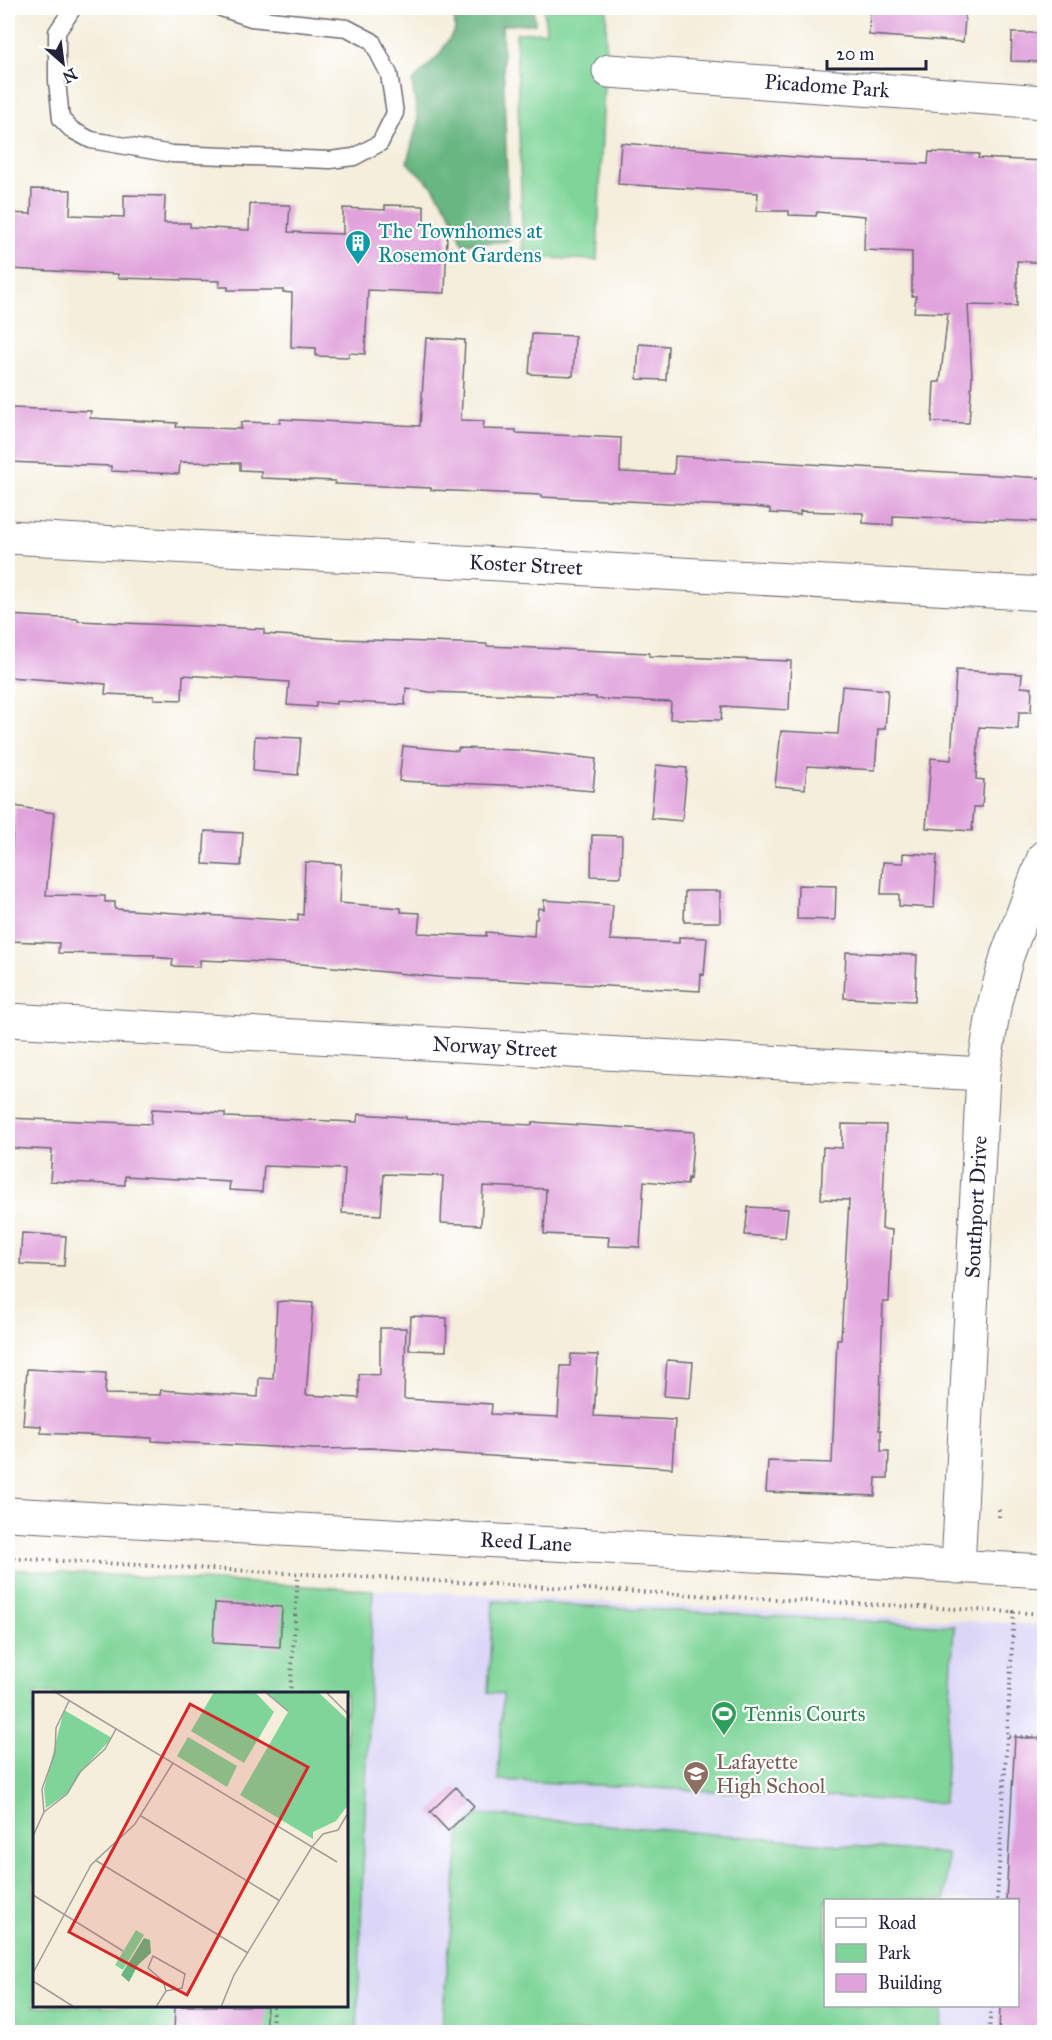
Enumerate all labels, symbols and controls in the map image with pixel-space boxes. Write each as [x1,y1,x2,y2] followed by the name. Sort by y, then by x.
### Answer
[33,33,93,93] north arrow
[827,33,926,71] scale bar
[836,43,874,65] text: 20 m
[59,64,80,88] text: N
[764,69,891,103] street label: Picadome Park
[378,218,543,268] place label: The Townhomes at Rosemont Gardens
[343,228,373,266] building icon: The Townhomes at Rosemont Gardens
[469,549,584,581] street label: Koster Street
[432,1031,559,1063] street label: Norway Street
[959,1135,993,1279] street label: Southport Drive
[480,1527,573,1557] street label: Reed Lane
[33,1692,348,2007] inset map
[709,1699,739,1737] sports icon: Tennis Courts
[744,1701,865,1727] place label: Tennis Courts
[716,1749,826,1799] place label: Lafayette High School
[681,1759,711,1797] school or university icon: Lafayette High School
[824,1899,1019,2007] legend
[878,1912,916,1934] text: Road
[878,1942,911,1964] text: Park
[878,1972,942,1995] text: Building

